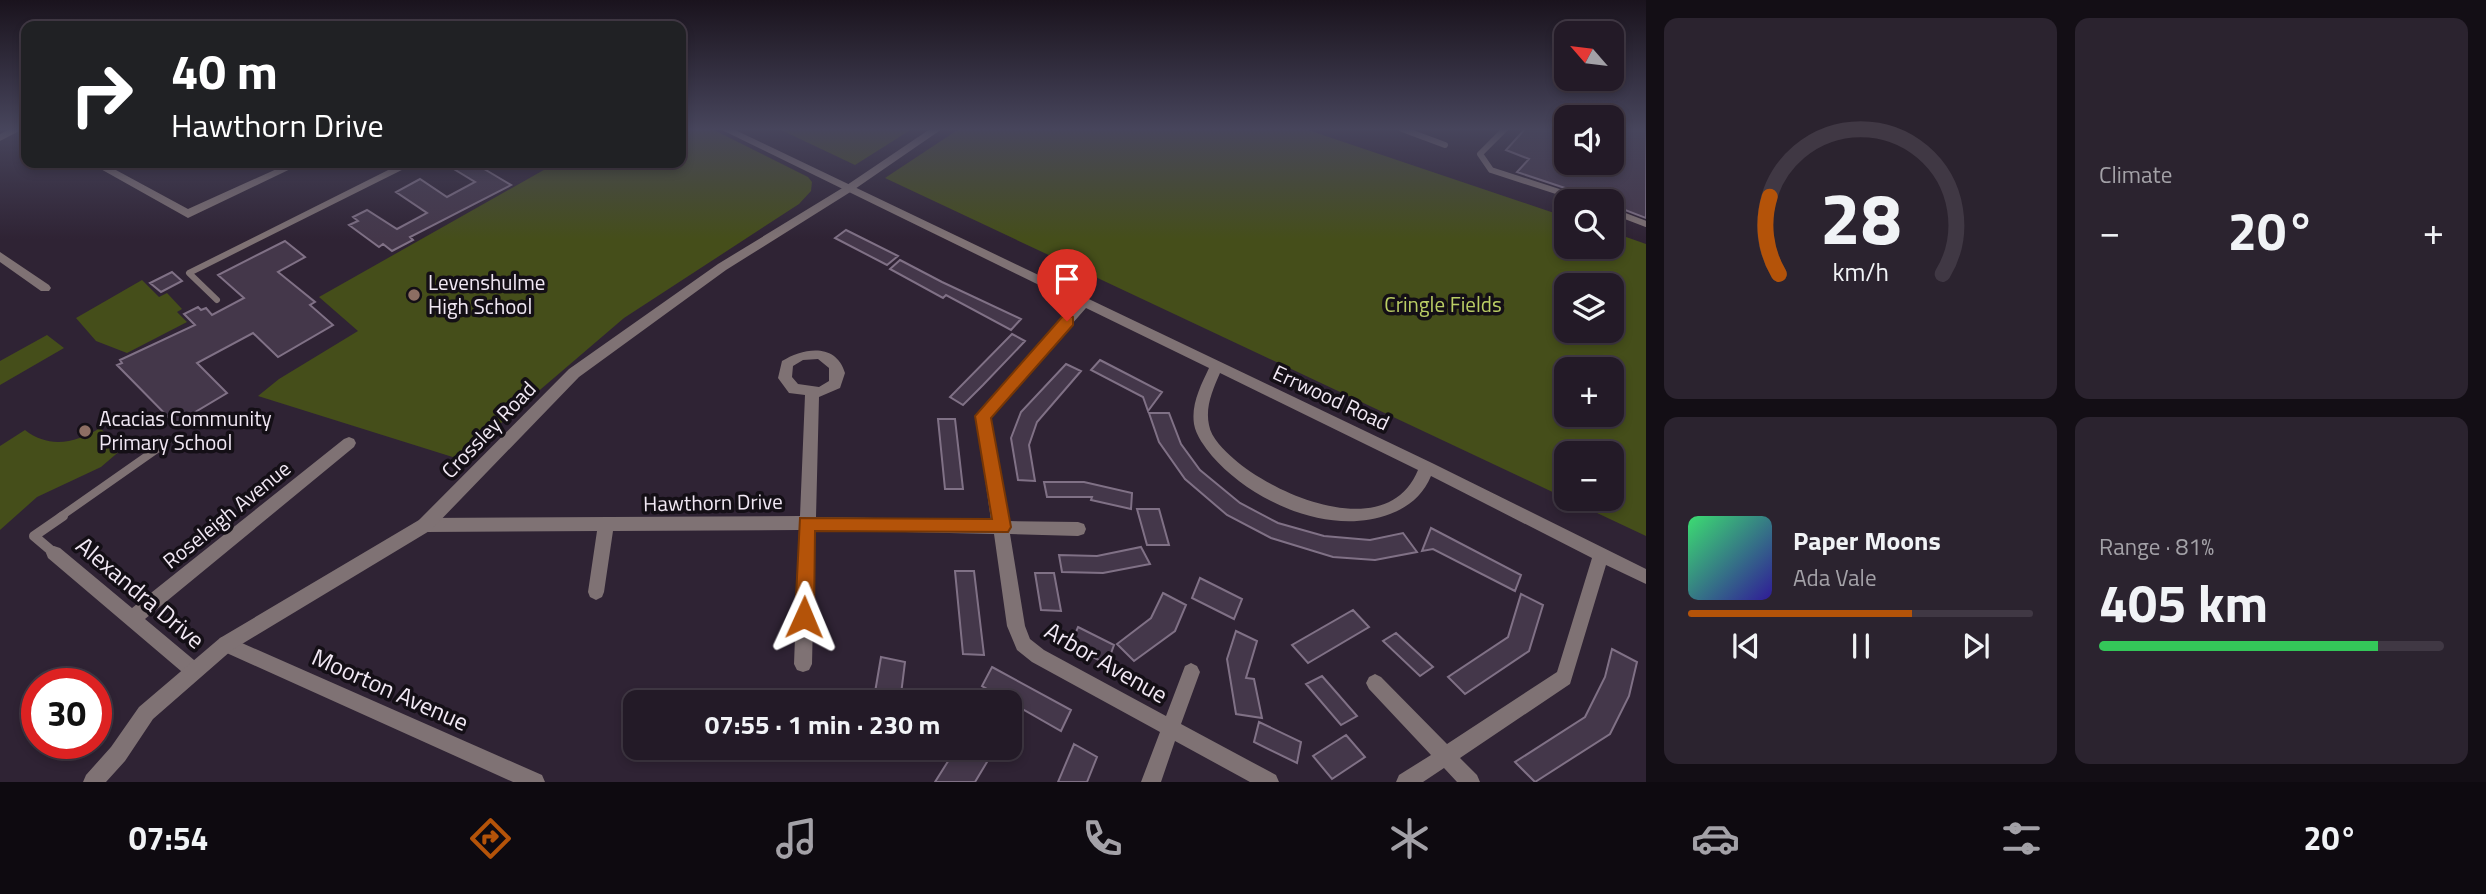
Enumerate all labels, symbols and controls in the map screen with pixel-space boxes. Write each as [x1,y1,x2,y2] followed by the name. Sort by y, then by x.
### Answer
[1554,21,1624,91] north arrow
[1554,21,1624,511] map controls
[171,33,278,108] text: 40 m
[56,49,147,140] icon: right
[171,101,384,149] text: Hawthorn Drive
[1554,105,1624,175] button: sound
[2099,157,2172,192] text: Climate
[1820,163,1901,273] text: 28
[1554,189,1624,259] button: search
[2228,191,2315,270] text: 20°
[2099,202,2120,260] text: −
[2423,202,2444,260] text: +
[1037,249,1097,321] pin
[1832,253,1889,291] text: km/h
[1048,260,1086,298] icon: arrive
[428,266,545,322] place label: Levenshulme High School
[1554,273,1624,343] button: layers
[406,287,422,303] marker: Levenshulme High School
[1384,288,1502,320] park label: Cringle Fields
[1268,356,1395,438] street label: Errwood Road
[1554,357,1624,427] button: +
[434,373,543,485] street label: Crossley Road
[99,402,272,458] place label: Acacias Community Primary School
[77,423,93,439] marker: Acacias Community Primary School
[1554,441,1624,511] button: −
[155,452,297,576] street label: Roseleigh Avenue
[643,485,783,519] street label: Hawthorn Drive
[1793,521,1941,560] text: Paper Moons
[68,528,213,657] street label: Alexandra Drive
[2099,529,2214,564] text: Range · 81%
[1793,560,1877,595] text: Ada Vale
[2099,563,2268,642] text: 405 km
[767,580,841,654] position arrow
[1038,612,1175,712] street label: Arbor Avenue
[1727,627,1765,665] icon: previous
[1842,627,1880,665] icon: pause
[1957,627,1995,665] icon: next
[306,638,474,740] street label: Moorton Avenue
[21,668,112,759] speed limit sign: 30
[705,705,940,744] text: 07:55 · 1 min · 230 m
[129,814,209,862] text: 07:54
[466,814,515,863] icon: directions
[772,814,821,863] icon: music
[1078,814,1127,863] icon: phone
[1385,814,1434,863] icon: climate
[1691,814,1740,863] icon: car
[1997,814,2046,863] icon: filters
[2303,814,2357,862] text: 20°

